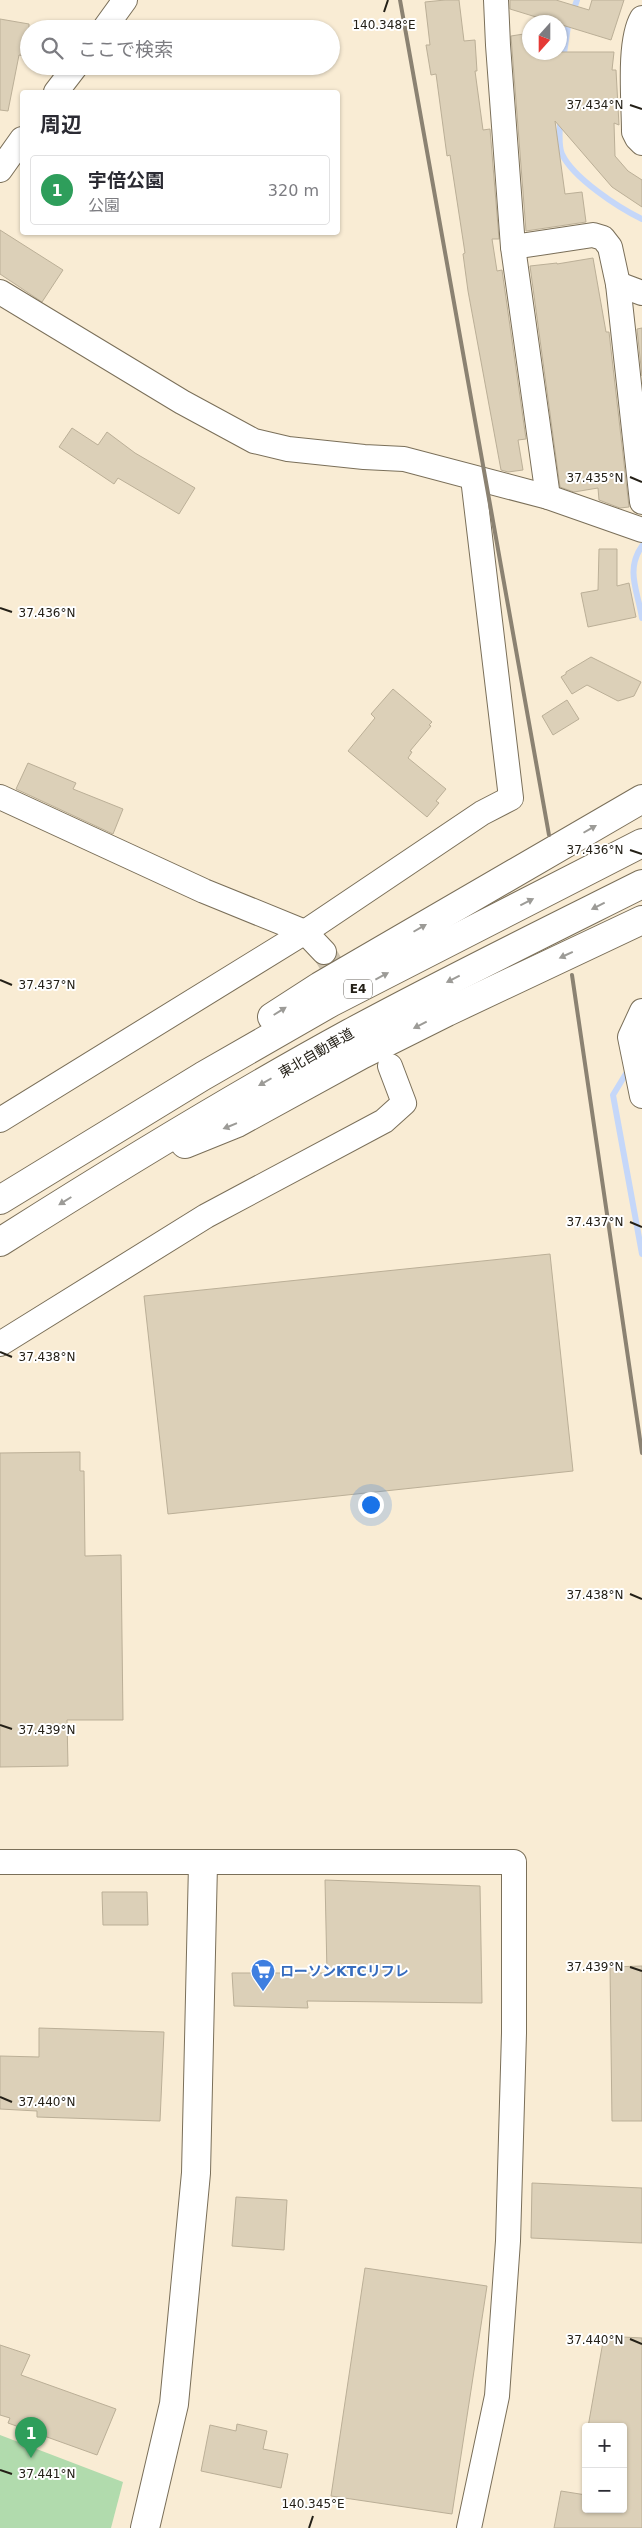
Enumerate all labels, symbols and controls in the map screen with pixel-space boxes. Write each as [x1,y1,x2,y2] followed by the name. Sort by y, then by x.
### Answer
[522,15,567,60] north arrow
[352,18,416,32] text: 140.348°E
[20,20,340,75] search box
[38,34,66,62] icon: search
[78,38,173,60] text: ここで検索
[567,98,623,112] text: 37.434°N
[40,113,82,137] text: 周辺
[88,169,164,191] text: 宇倍公園
[51,181,63,200] text: 1
[268,181,319,200] text: 320 m
[88,196,120,215] text: 公園
[567,471,623,485] text: 37.435°N
[19,606,75,620] text: 37.436°N
[584,824,597,833] one-way arrow
[567,843,623,857] text: 37.436°N
[519,898,534,906] one-way arrow
[591,902,606,910] one-way arrow
[412,924,427,932] one-way arrow
[559,951,573,959] one-way arrow
[375,972,390,980] one-way arrow
[446,975,460,983] one-way arrow
[19,978,75,992] text: 37.437°N
[344,980,372,999] road number: E4
[274,1007,287,1016] one-way arrow
[412,1021,427,1029] one-way arrow
[276,1025,356,1081] street label: 東北自動車道
[257,1078,272,1086] one-way arrow
[222,1122,237,1130] one-way arrow
[59,1196,72,1205] one-way arrow
[567,1215,623,1229] text: 37.437°N
[19,1350,75,1364] text: 37.438°N
[358,1492,384,1518] your location
[567,1588,623,1602] text: 37.438°N
[19,1723,75,1737] text: 37.439°N
[250,1958,276,1992] supermarket icon: ローソンKTCリフレ
[567,1960,623,1974] text: 37.439°N
[280,1963,409,1979] place label: ローソンKTCリフレ
[19,2095,75,2109] text: 37.440°N
[567,2333,623,2347] text: 37.440°N
[15,2417,47,2458] pin: 1
[582,2423,627,2513] map controls
[582,2423,627,2468] button: +
[19,2467,75,2481] text: 37.441°N
[582,2468,627,2513] button: −
[281,2497,345,2511] text: 140.345°E

